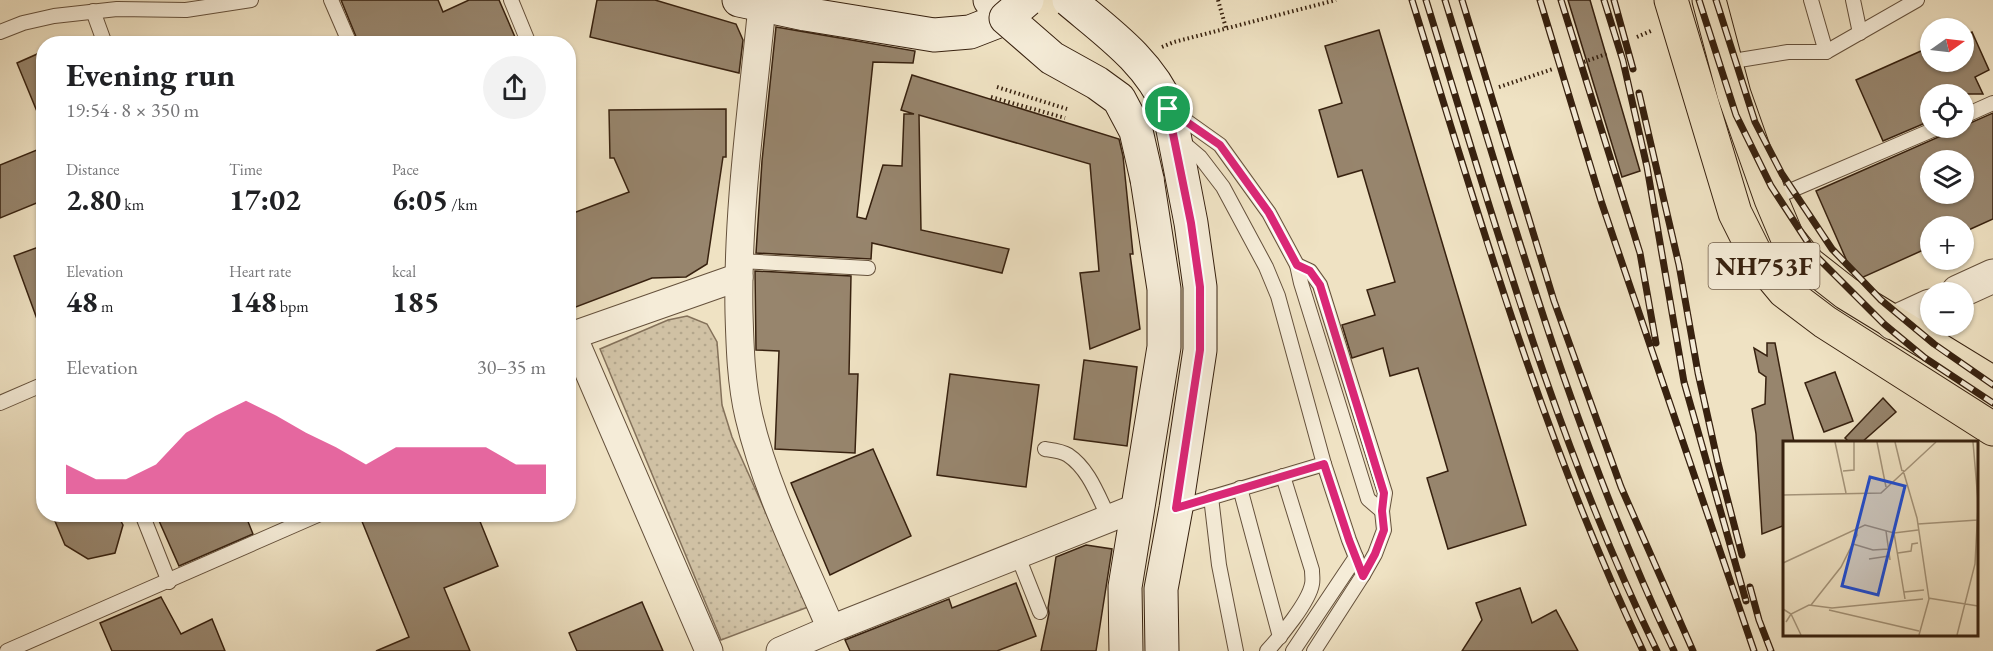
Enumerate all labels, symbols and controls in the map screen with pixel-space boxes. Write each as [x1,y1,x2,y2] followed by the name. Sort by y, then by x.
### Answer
[1920,18,1974,72] north arrow
[1920,18,1974,336] map controls
[66,53,235,96] text: Evening run
[483,56,546,119] button: share
[1142,83,1193,134] pin
[1920,84,1974,138] button: locate
[1151,92,1184,125] icon: arrive
[66,97,199,123] text: 19:54 · 8 × 350 m
[1920,150,1974,204] button: layers
[66,159,119,180] text: Distance
[229,159,262,180] text: Time
[392,159,419,180] text: Pace
[66,180,121,219] text: 2.80
[229,180,301,219] text: 17:02
[392,180,448,219] text: 6:05
[121,194,144,215] text: km
[448,194,478,215] text: /km
[1920,216,1974,270] button: +
[1708,243,1820,289] road number: NH753F
[66,261,124,282] text: Elevation
[229,261,291,282] text: Heart rate
[392,261,416,282] text: kcal
[66,282,98,321] text: 48
[229,282,277,321] text: 148
[392,282,440,321] text: 185
[1920,282,1974,336] button: −
[98,296,113,317] text: m
[277,296,309,317] text: bpm
[66,354,138,380] text: Elevation
[477,354,546,380] text: 30–35 m
[1783,441,1978,636] inset map

